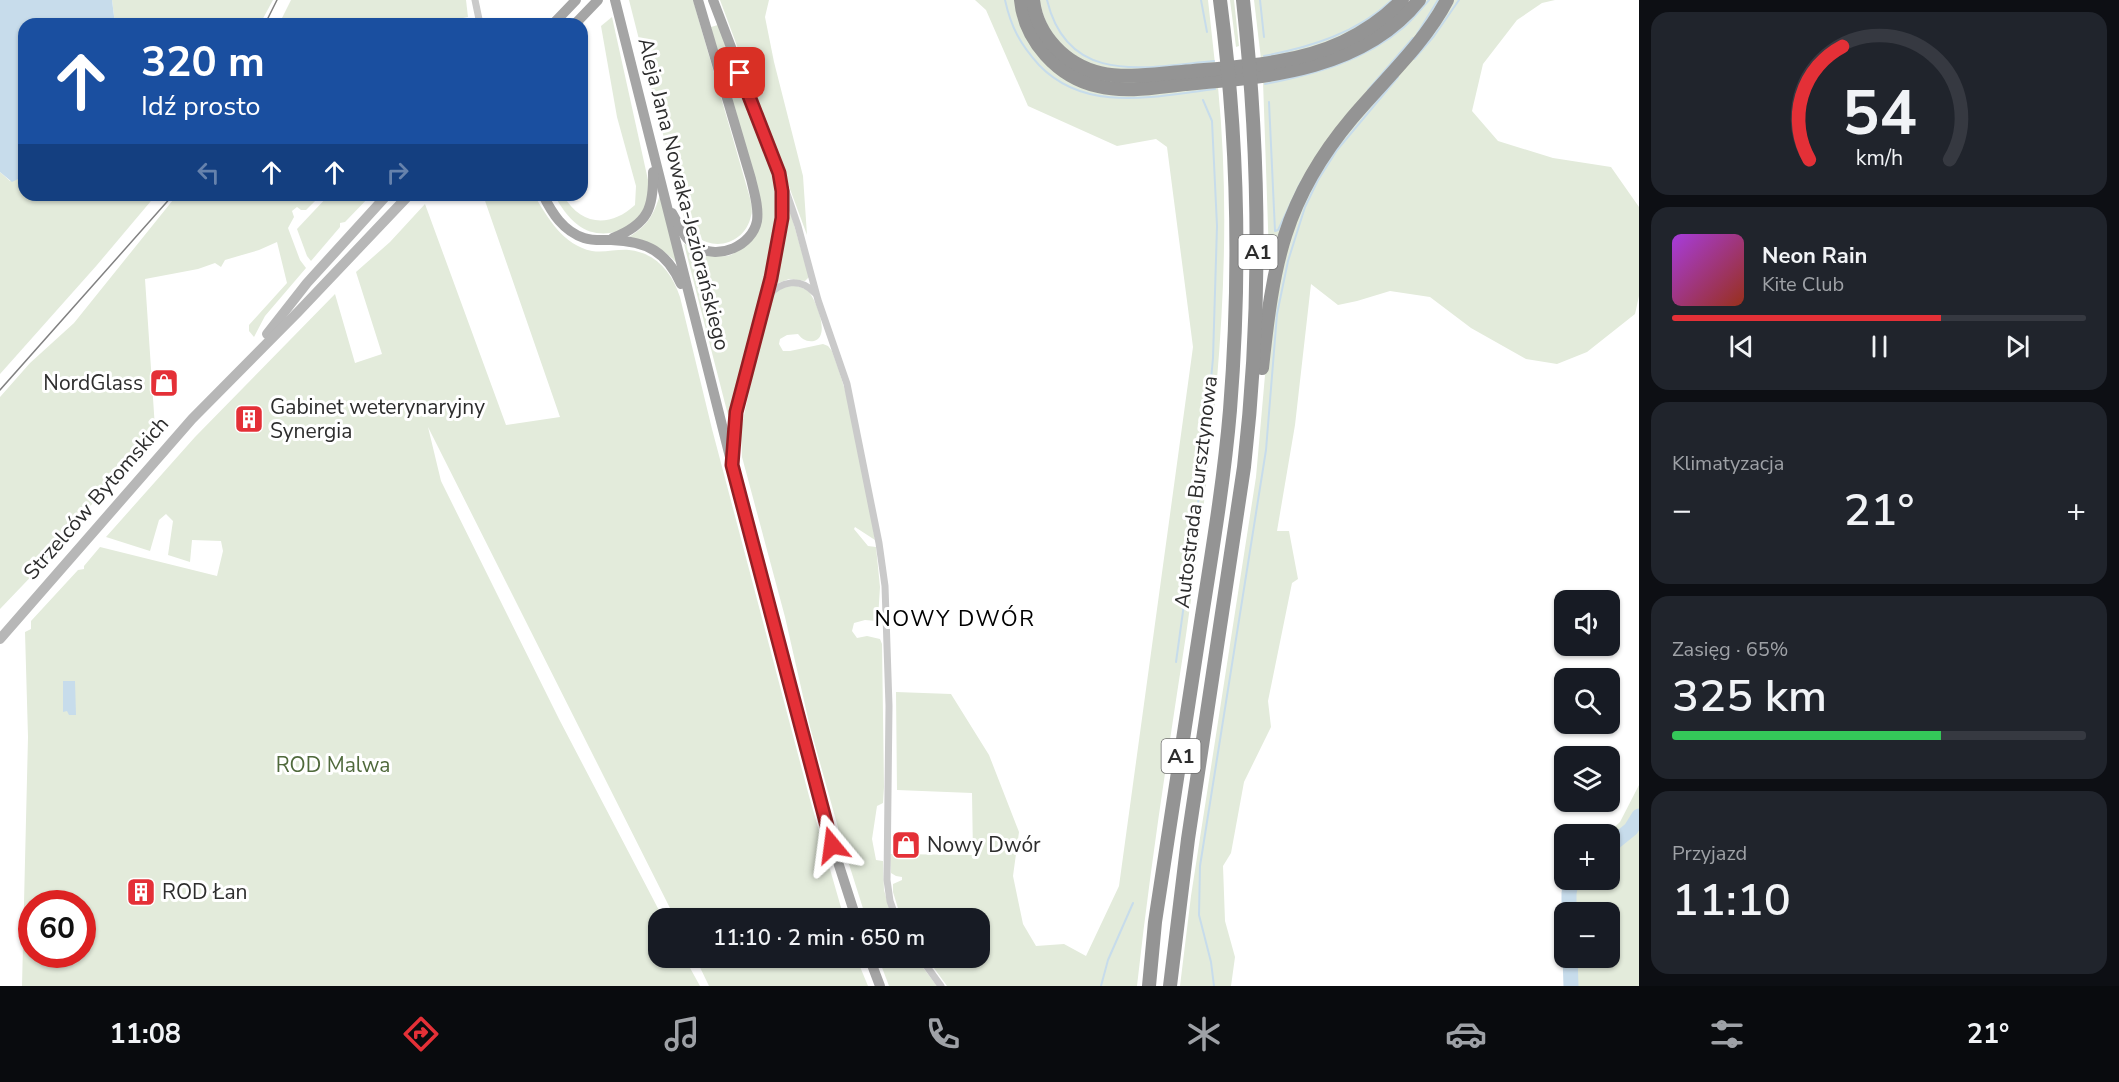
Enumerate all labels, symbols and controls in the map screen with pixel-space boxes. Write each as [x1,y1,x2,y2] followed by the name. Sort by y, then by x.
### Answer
[141,34,265,91] text: 320 m
[632,35,736,353] street label: Aleja Jana Nowaka-Jeziorańskiego
[42,42,120,120] icon: ahead
[714,47,765,98] pin
[723,56,756,89] icon: arrive
[1842,72,1916,157] text: 54
[141,88,261,125] text: Idź prosto
[1855,144,1903,174] text: km/h
[192,156,225,189] icon: left
[255,156,288,189] icon: ahead
[318,156,351,189] icon: ahead
[381,156,414,189] icon: right
[1238,235,1278,269] road number: A1
[1762,241,1867,271] text: Neon Rain
[1762,271,1844,298] text: Kite Club
[1725,330,1758,363] icon: previous
[1863,330,1896,363] icon: pause
[2001,330,2034,363] icon: next
[148,367,180,399] shop icon: NordGlass
[43,369,143,397] place label: NordGlass
[1168,374,1224,610] street label: Autostrada Bursztynowa
[270,393,485,445] place label: Gabinet weterynaryjny Synergia
[233,403,265,435] building icon: Gabinet weterynaryjny Synergia
[17,410,175,586] street label: Strzelców Bytomskich
[1672,450,1784,477] text: Klimatyzacja
[1844,480,1914,541] text: 21°
[1672,488,1692,533] text: −
[2066,488,2086,533] text: +
[1554,590,1620,968] map controls
[1554,590,1620,656] button: sound
[875,604,1035,634] district label: NOWY DWÓR
[1672,636,1788,663] text: Zasięg · 65%
[1672,666,1827,727] text: 325 km
[1554,668,1620,734] button: search
[1162,739,1200,773] road number: A1
[1554,746,1620,812] button: layers
[276,751,390,779] park label: ROD Malwa
[800,813,864,877] position arrow
[1554,824,1620,890] button: +
[890,829,922,861] shop icon: Nowy Dwór
[927,831,1041,859] place label: Nowy Dwór
[1672,840,1747,867] text: Przyjazd
[1672,870,1791,931] text: 11:10
[125,876,157,908] building icon: ROD Łan
[162,878,248,906] place label: ROD Łan
[18,890,96,968] speed limit sign: 60
[1554,902,1620,968] button: −
[713,923,925,953] text: 11:10 · 2 min · 650 m
[400,1013,442,1055] icon: directions
[661,1013,703,1055] icon: music
[922,1013,964,1055] icon: phone
[1183,1013,1225,1055] icon: climate
[1445,1013,1487,1055] icon: car
[1706,1013,1748,1055] icon: filters
[110,1016,181,1053] text: 11:08
[1967,1016,2009,1053] text: 21°

